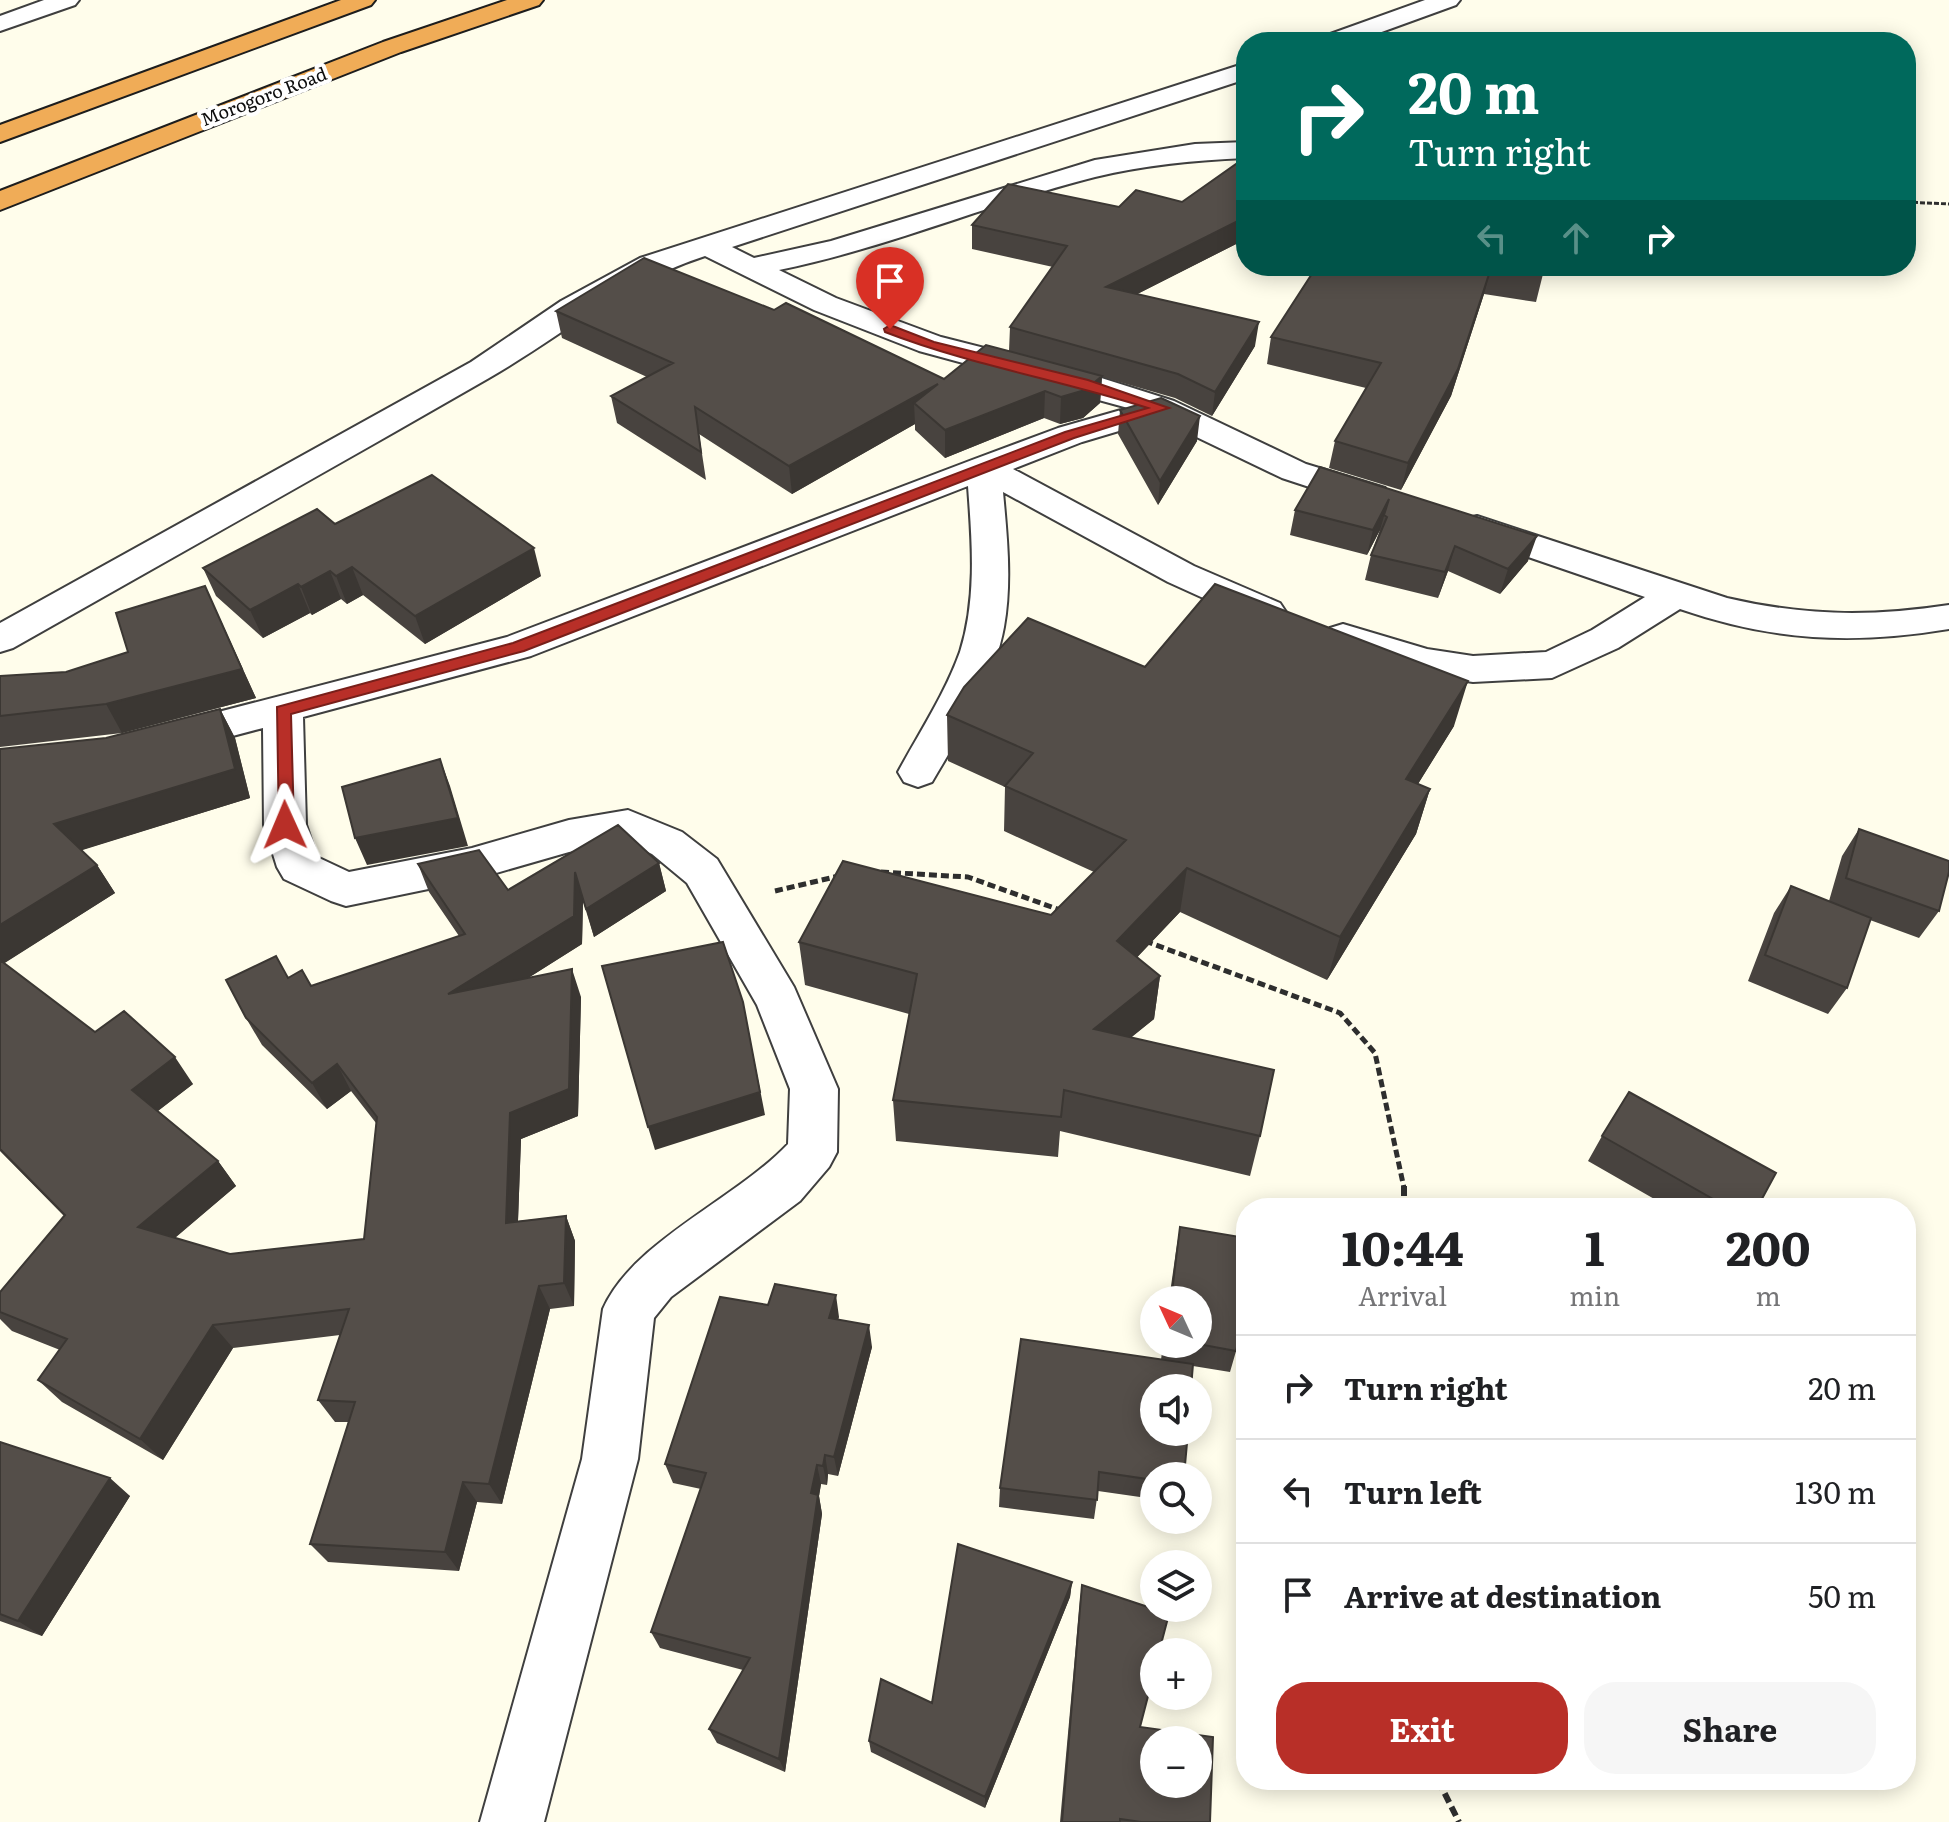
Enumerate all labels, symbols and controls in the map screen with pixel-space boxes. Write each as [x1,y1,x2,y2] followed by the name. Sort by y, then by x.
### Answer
[1408,48,1540,131] text: 20 m
[196,59,330,132] street label: Morogoro Road
[1276,64,1380,168] icon: right
[1408,124,1591,177] text: Turn right
[1470,216,1514,260] icon: left
[1554,216,1598,260] icon: ahead
[1638,216,1682,260] icon: right
[856,247,924,329] pin
[868,259,912,303] icon: arrive
[243,783,327,867] position arrow
[1341,1210,1464,1281] text: 10:44
[1585,1210,1605,1281] text: 1
[1726,1210,1811,1281] text: 200
[1358,1275,1447,1314] text: Arrival
[1569,1275,1620,1314] text: min
[1755,1275,1781,1314] text: m
[1140,1286,1212,1358] north arrow
[1140,1286,1212,1798] map controls
[1276,1365,1320,1409] icon: right
[1344,1365,1508,1409] text: Turn right
[1808,1365,1876,1409] text: 20 m
[1140,1374,1212,1446] button: sound
[1140,1462,1212,1534] button: search
[1276,1469,1320,1513] icon: left
[1344,1469,1482,1513] text: Turn left
[1795,1469,1876,1513] text: 130 m
[1140,1550,1212,1622] button: layers
[1276,1573,1320,1617] icon: arrive
[1344,1573,1661,1617] text: Arrive at destination
[1808,1573,1876,1617] text: 50 m
[1140,1638,1212,1710] button: +
[1276,1682,1568,1774] button: Exit
[1584,1682,1876,1774] button: Share
[1140,1726,1212,1798] button: −

